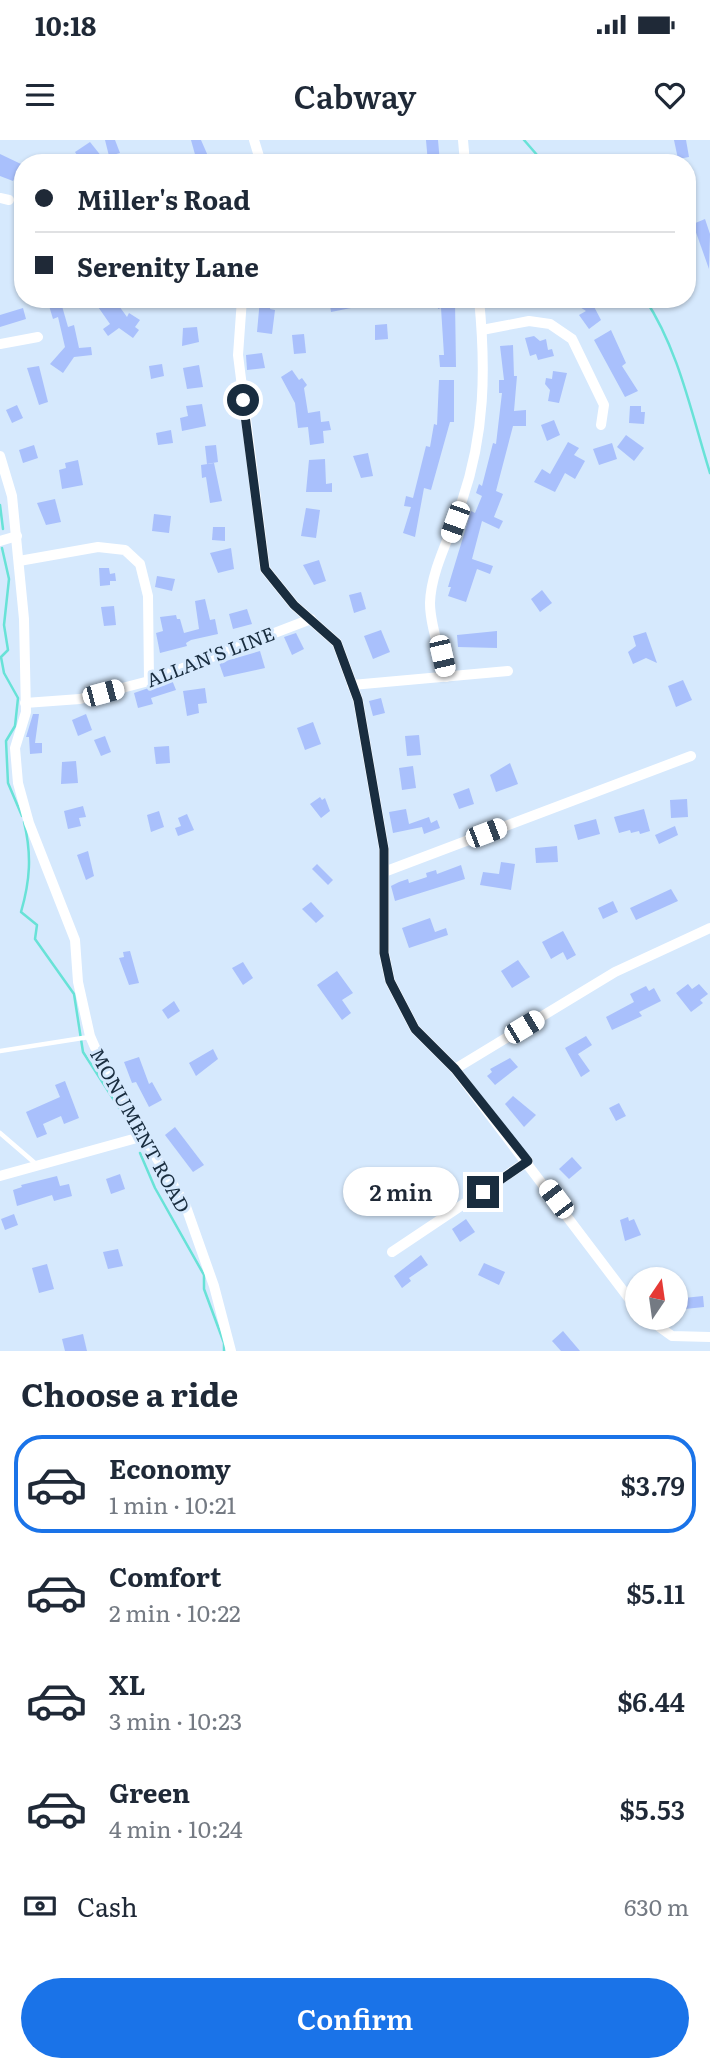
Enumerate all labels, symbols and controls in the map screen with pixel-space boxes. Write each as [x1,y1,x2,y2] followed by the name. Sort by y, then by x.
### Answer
[35,5,96,44] text: 10:18
[294,71,416,119] text: Cabway
[21,76,59,114] icon: menu
[651,76,689,114] icon: heart
[77,179,250,218] text: Miller's Road
[77,246,259,285] text: Serenity Lane
[227,384,259,416] route start
[438,499,473,545] car
[142,619,278,693] street label: ALLAN'S LINE
[428,633,457,679] car
[80,677,127,709] car
[463,816,510,850] car
[501,1007,548,1047] car
[84,1043,198,1217] street label: MONUMENT ROAD
[343,1168,458,1216] callout: 2 min
[369,1174,433,1208] text: 2 min
[467,1176,499,1208] route end
[535,1176,578,1222] car
[625,1267,688,1330] north arrow
[625,1267,688,1330] map controls
[21,1369,238,1417] text: Choose a ride
[109,1448,231,1487] text: Economy
[25,1453,88,1516] icon: car
[621,1465,685,1504] text: $3.79
[109,1487,236,1521] text: 1 min · 10:21
[109,1556,221,1595] text: Comfort
[25,1561,88,1624] icon: car
[626,1573,685,1612] text: $5.11
[109,1595,241,1629] text: 2 min · 10:22
[109,1664,146,1703] text: XL
[25,1669,88,1732] icon: car
[617,1681,685,1720] text: $6.44
[109,1703,242,1737] text: 3 min · 10:23
[109,1772,190,1811] text: Green
[25,1777,88,1840] icon: car
[620,1789,685,1828] text: $5.53
[109,1811,243,1845] text: 4 min · 10:24
[77,1886,138,1925] text: Cash
[21,1887,59,1925] icon: cash
[624,1889,689,1923] text: 630 m
[21,1978,689,2058] button: Confirm

